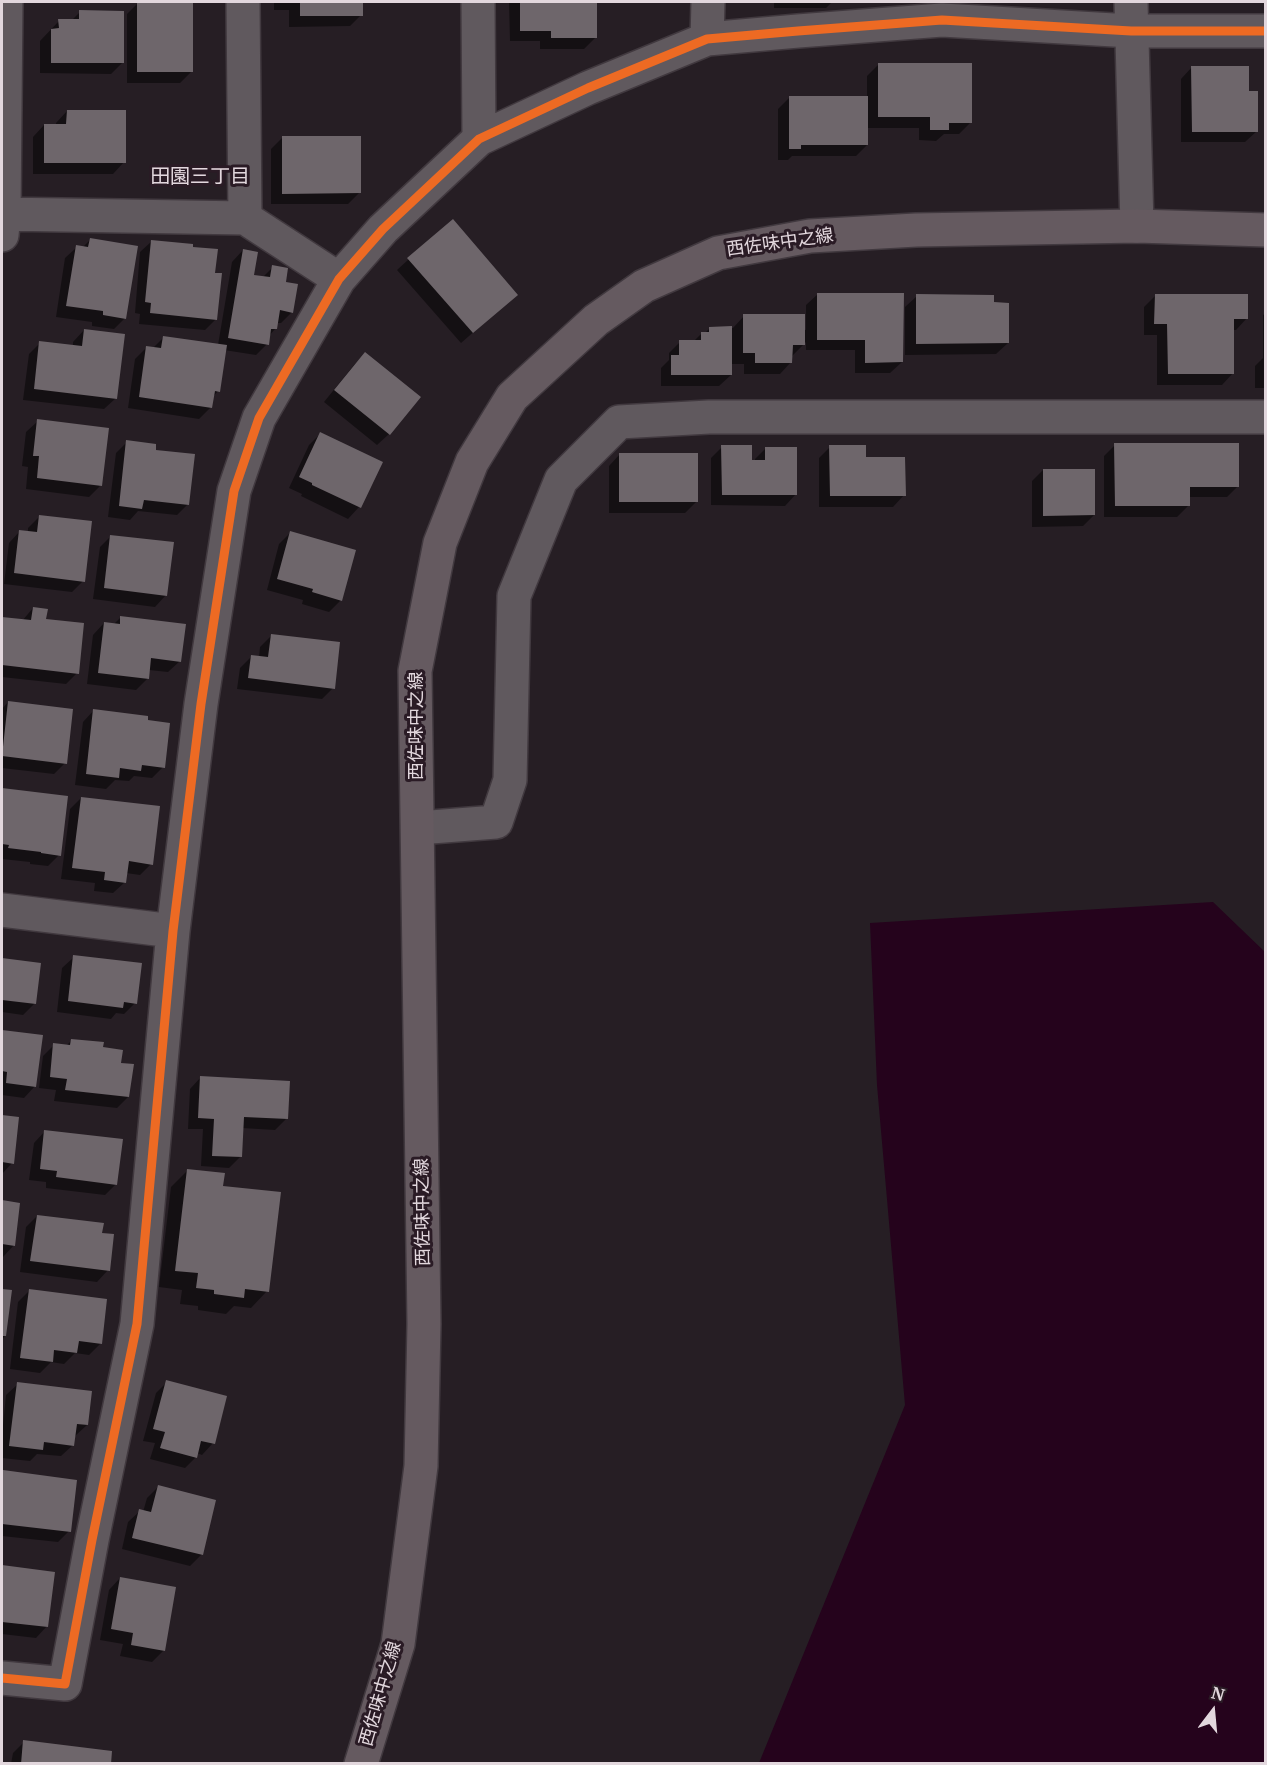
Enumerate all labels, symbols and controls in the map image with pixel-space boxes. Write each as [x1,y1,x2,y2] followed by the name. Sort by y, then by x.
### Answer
[150,165,250,189] district label: 田園三丁目
[725,225,835,261] street label: 西佐味中之線
[406,672,428,780] street label: 西佐味中之線
[411,1158,435,1266] street label: 西佐味中之線
[356,1639,406,1749] street label: 西佐味中之線
[1183,1681,1243,1741] north arrow
[1209,1682,1227,1705] text: N

